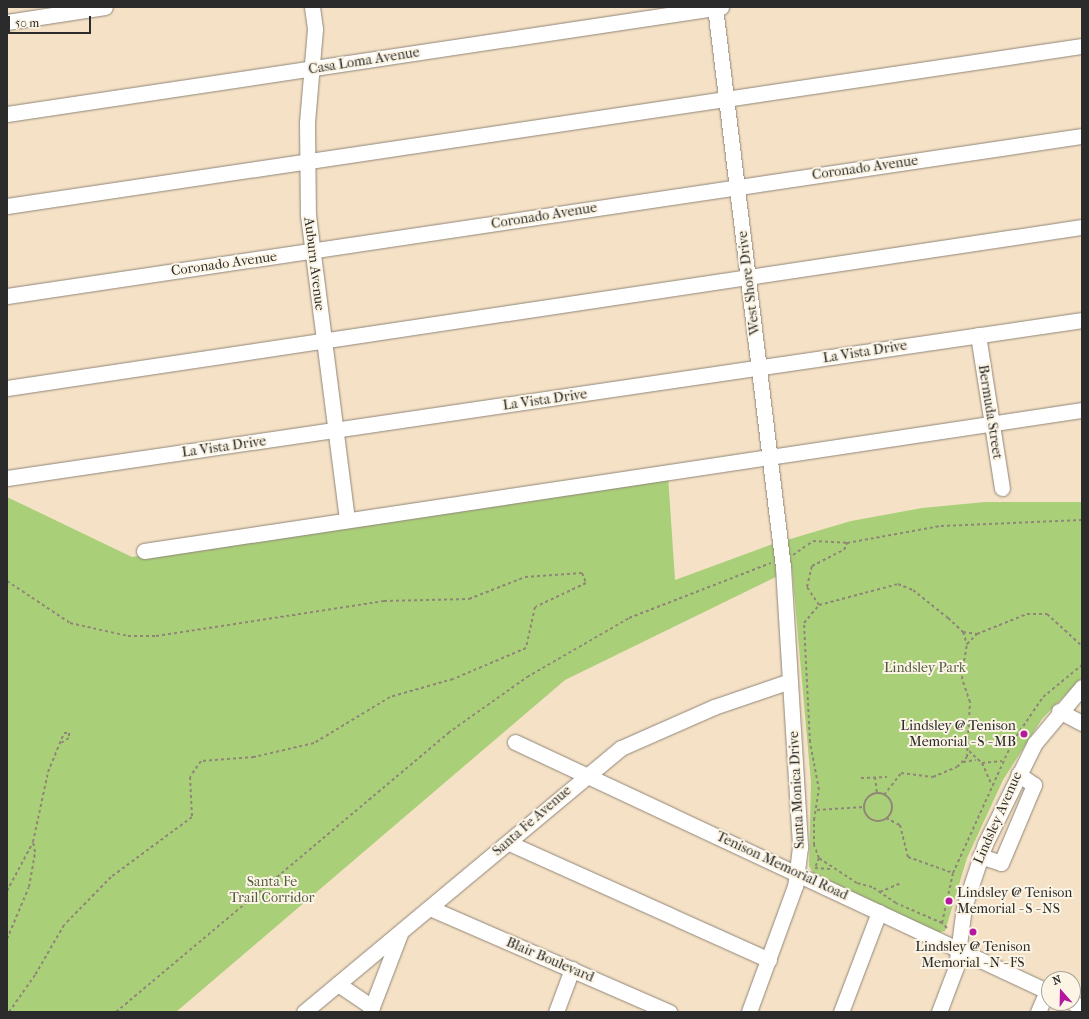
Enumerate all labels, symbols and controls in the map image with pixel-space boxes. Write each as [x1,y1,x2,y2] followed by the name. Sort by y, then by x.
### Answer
[10,8,93,34] scale bar
[15,16,39,30] text: 50 m
[307,44,421,78] street label: Casa Loma Avenue
[811,152,919,184] street label: Coronado Avenue
[490,199,598,233] street label: Coronado Avenue
[300,216,328,312] street label: Auburn Avenue
[734,230,764,336] street label: West Shore Drive
[170,248,278,280] street label: Coronado Avenue
[822,337,908,367] street label: La Vista Drive
[974,364,1006,460] street label: Bermuda Street
[502,386,588,414] street label: La Vista Drive
[181,433,267,461] street label: La Vista Drive
[884,660,966,676] park label: Lindsley Park
[901,718,1016,750] place label: Lindsley @ Tenison Memorial - S - MB
[1019,729,1029,739] marker: Lindsley @ Tenison Memorial - S - MB
[786,731,808,849] street label: Santa Monica Drive
[970,769,1026,867] street label: Lindsley Avenue
[489,782,575,860] street label: Santa Fe Avenue
[713,828,851,904] street label: Tenison Memorial Road
[230,874,314,906] park label: Santa Fe Trail Corridor
[957,885,1072,918] place label: Lindsley @ Tenison Memorial - S - NS
[944,896,954,906] marker: Lindsley @ Tenison Memorial - S - NS
[968,927,978,937] marker: Lindsley @ Tenison Memorial - N - FS
[504,934,596,986] street label: Blair Boulevard
[915,939,1031,972] place label: Lindsley @ Tenison Memorial - N - FS
[1041,971,1081,1011] north arrow
[1051,973,1063,988] text: N

